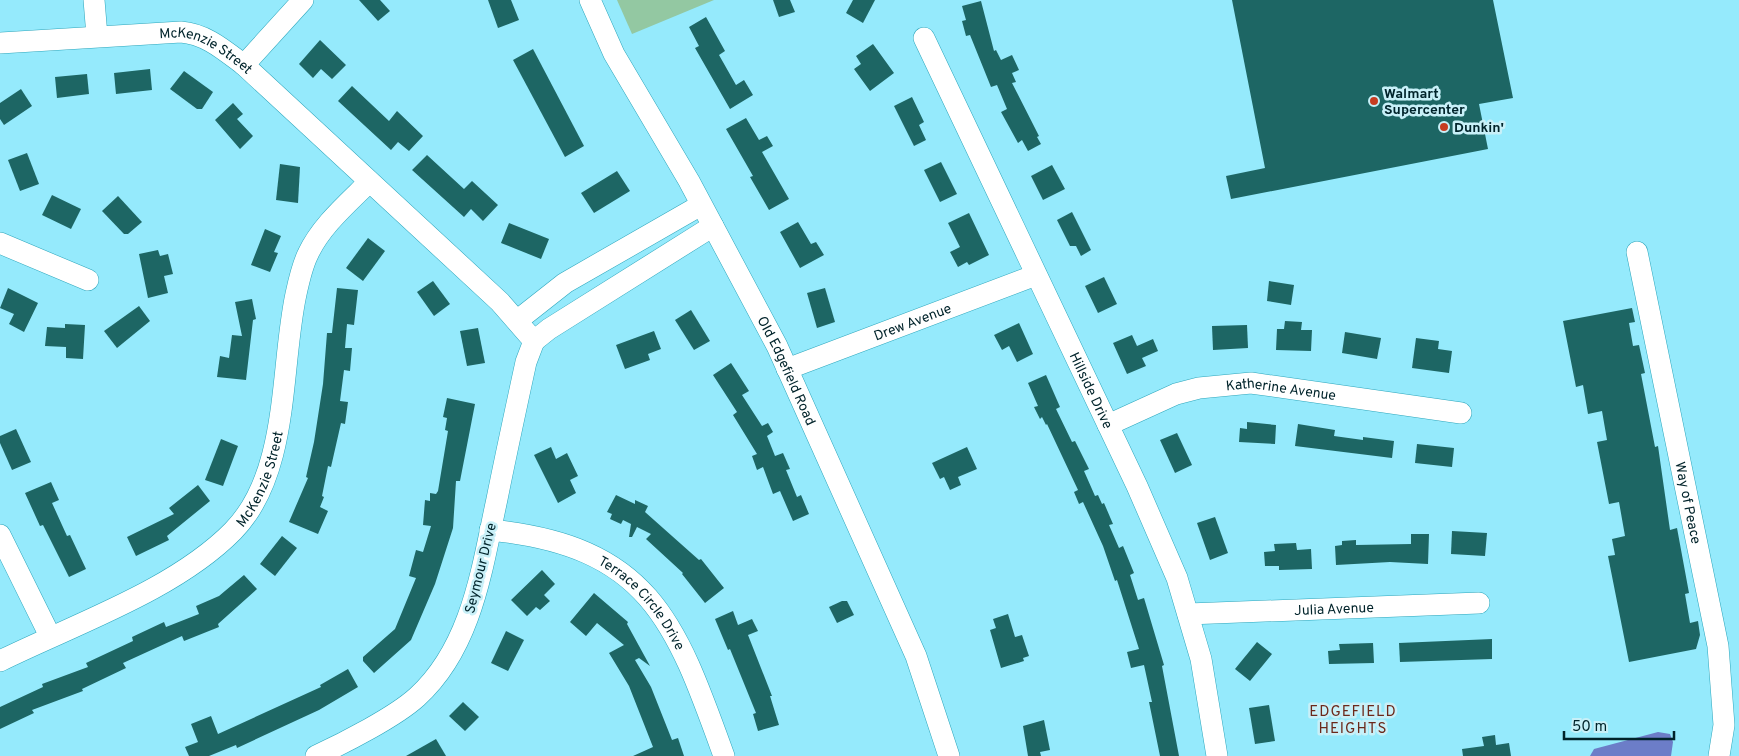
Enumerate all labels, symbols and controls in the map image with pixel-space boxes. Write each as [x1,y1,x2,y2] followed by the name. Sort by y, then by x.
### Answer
[159,25,255,78] street label: McKenzie Street
[1384,86,1465,119] place label: Walmart Supercenter
[1368,95,1380,107] marker: Walmart Supercenter
[1454,120,1504,137] place label: Dunkin'
[1438,121,1450,133] marker: Dunkin'
[872,301,954,345] street label: Drew Avenue
[753,314,819,428] street label: Old Edgefield Road
[1065,350,1116,432] street label: Hillside Drive
[1225,376,1337,405] street label: Katherine Avenue
[233,430,288,531] street label: McKenzie Street
[1670,460,1704,546] street label: Way of Peace
[462,521,501,615] street label: Seymour Drive
[595,553,688,654] street label: Terrace Circle Drive
[1294,600,1374,620] street label: Julia Avenue
[1309,703,1397,739] district label: EDGEFIELD HEIGHTS
[1564,708,1674,740] scale bar
[1572,718,1607,737] text: 50 m

